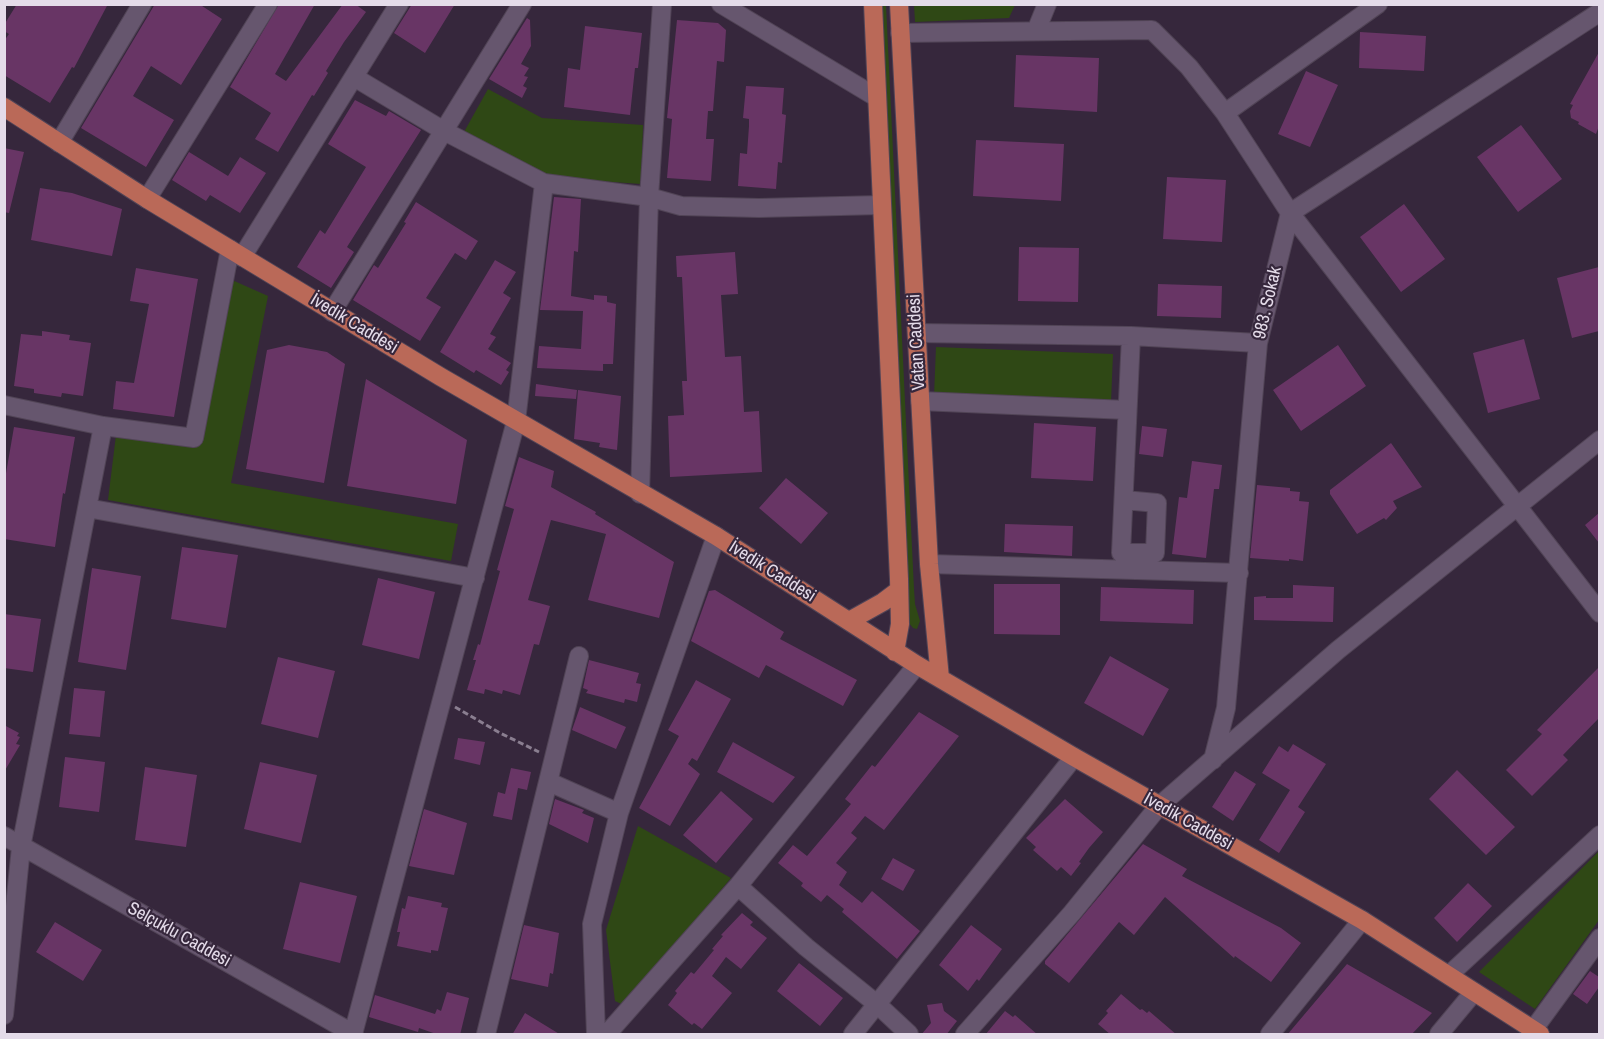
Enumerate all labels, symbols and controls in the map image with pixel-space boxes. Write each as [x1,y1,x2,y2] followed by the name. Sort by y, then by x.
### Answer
[1249,265,1287,341] street label: 983. Sokak
[306,289,402,359] street label: İvedik Caddesi
[904,293,930,391] street label: Vatan Caddesi
[725,537,819,607] street label: İvedik Caddesi
[1140,789,1236,855] street label: İvedik Caddesi
[124,898,234,972] street label: Selçuklu Caddesi

